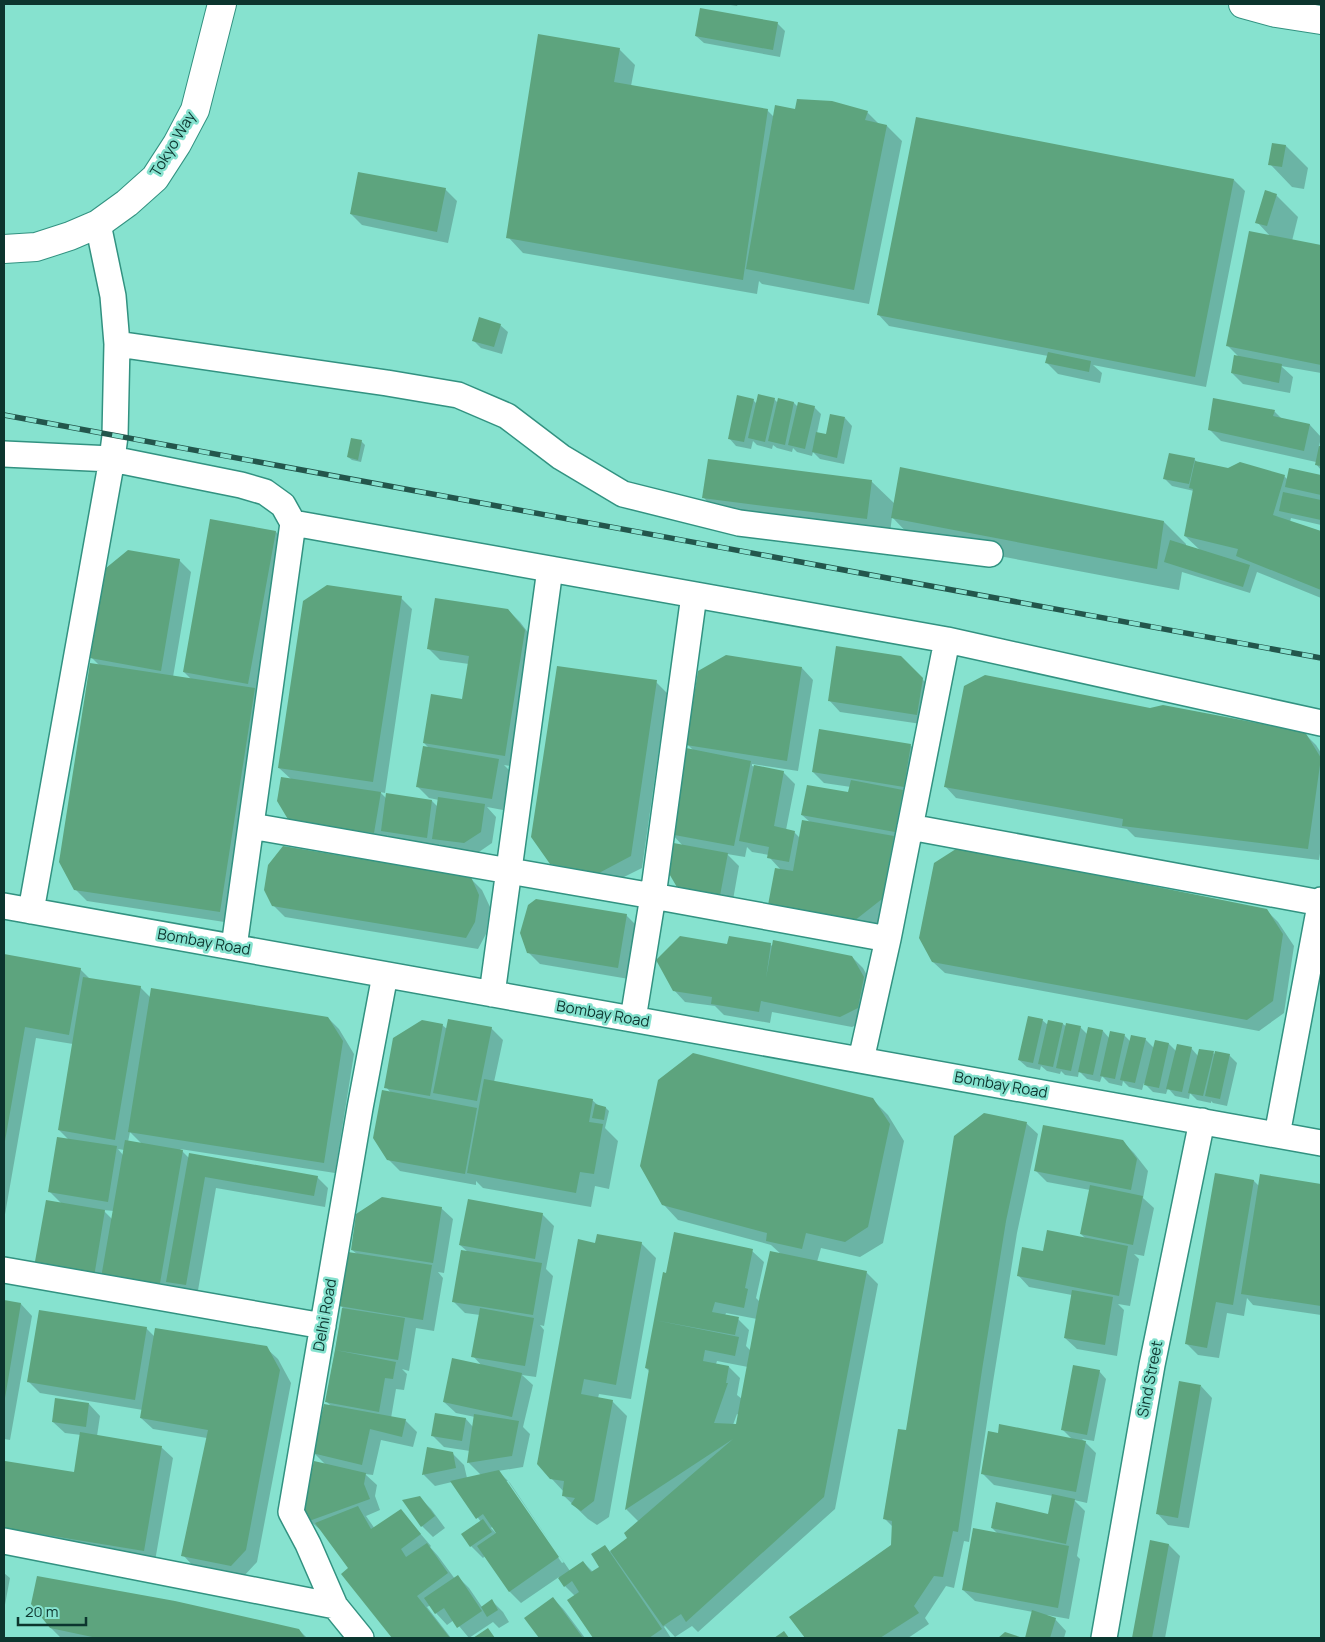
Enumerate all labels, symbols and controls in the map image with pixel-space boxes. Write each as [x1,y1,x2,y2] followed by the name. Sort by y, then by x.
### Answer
[145,107,200,180] street label: Tokyo Way
[156,923,252,960] street label: Bombay Road
[555,995,651,1032] street label: Bombay Road
[953,1066,1049,1103] street label: Bombay Road
[308,1277,341,1353] street label: Delhi Road
[1132,1339,1167,1419] street label: Sind Street
[18,1594,85,1626] scale bar
[25,1601,58,1622] text: 20 m

